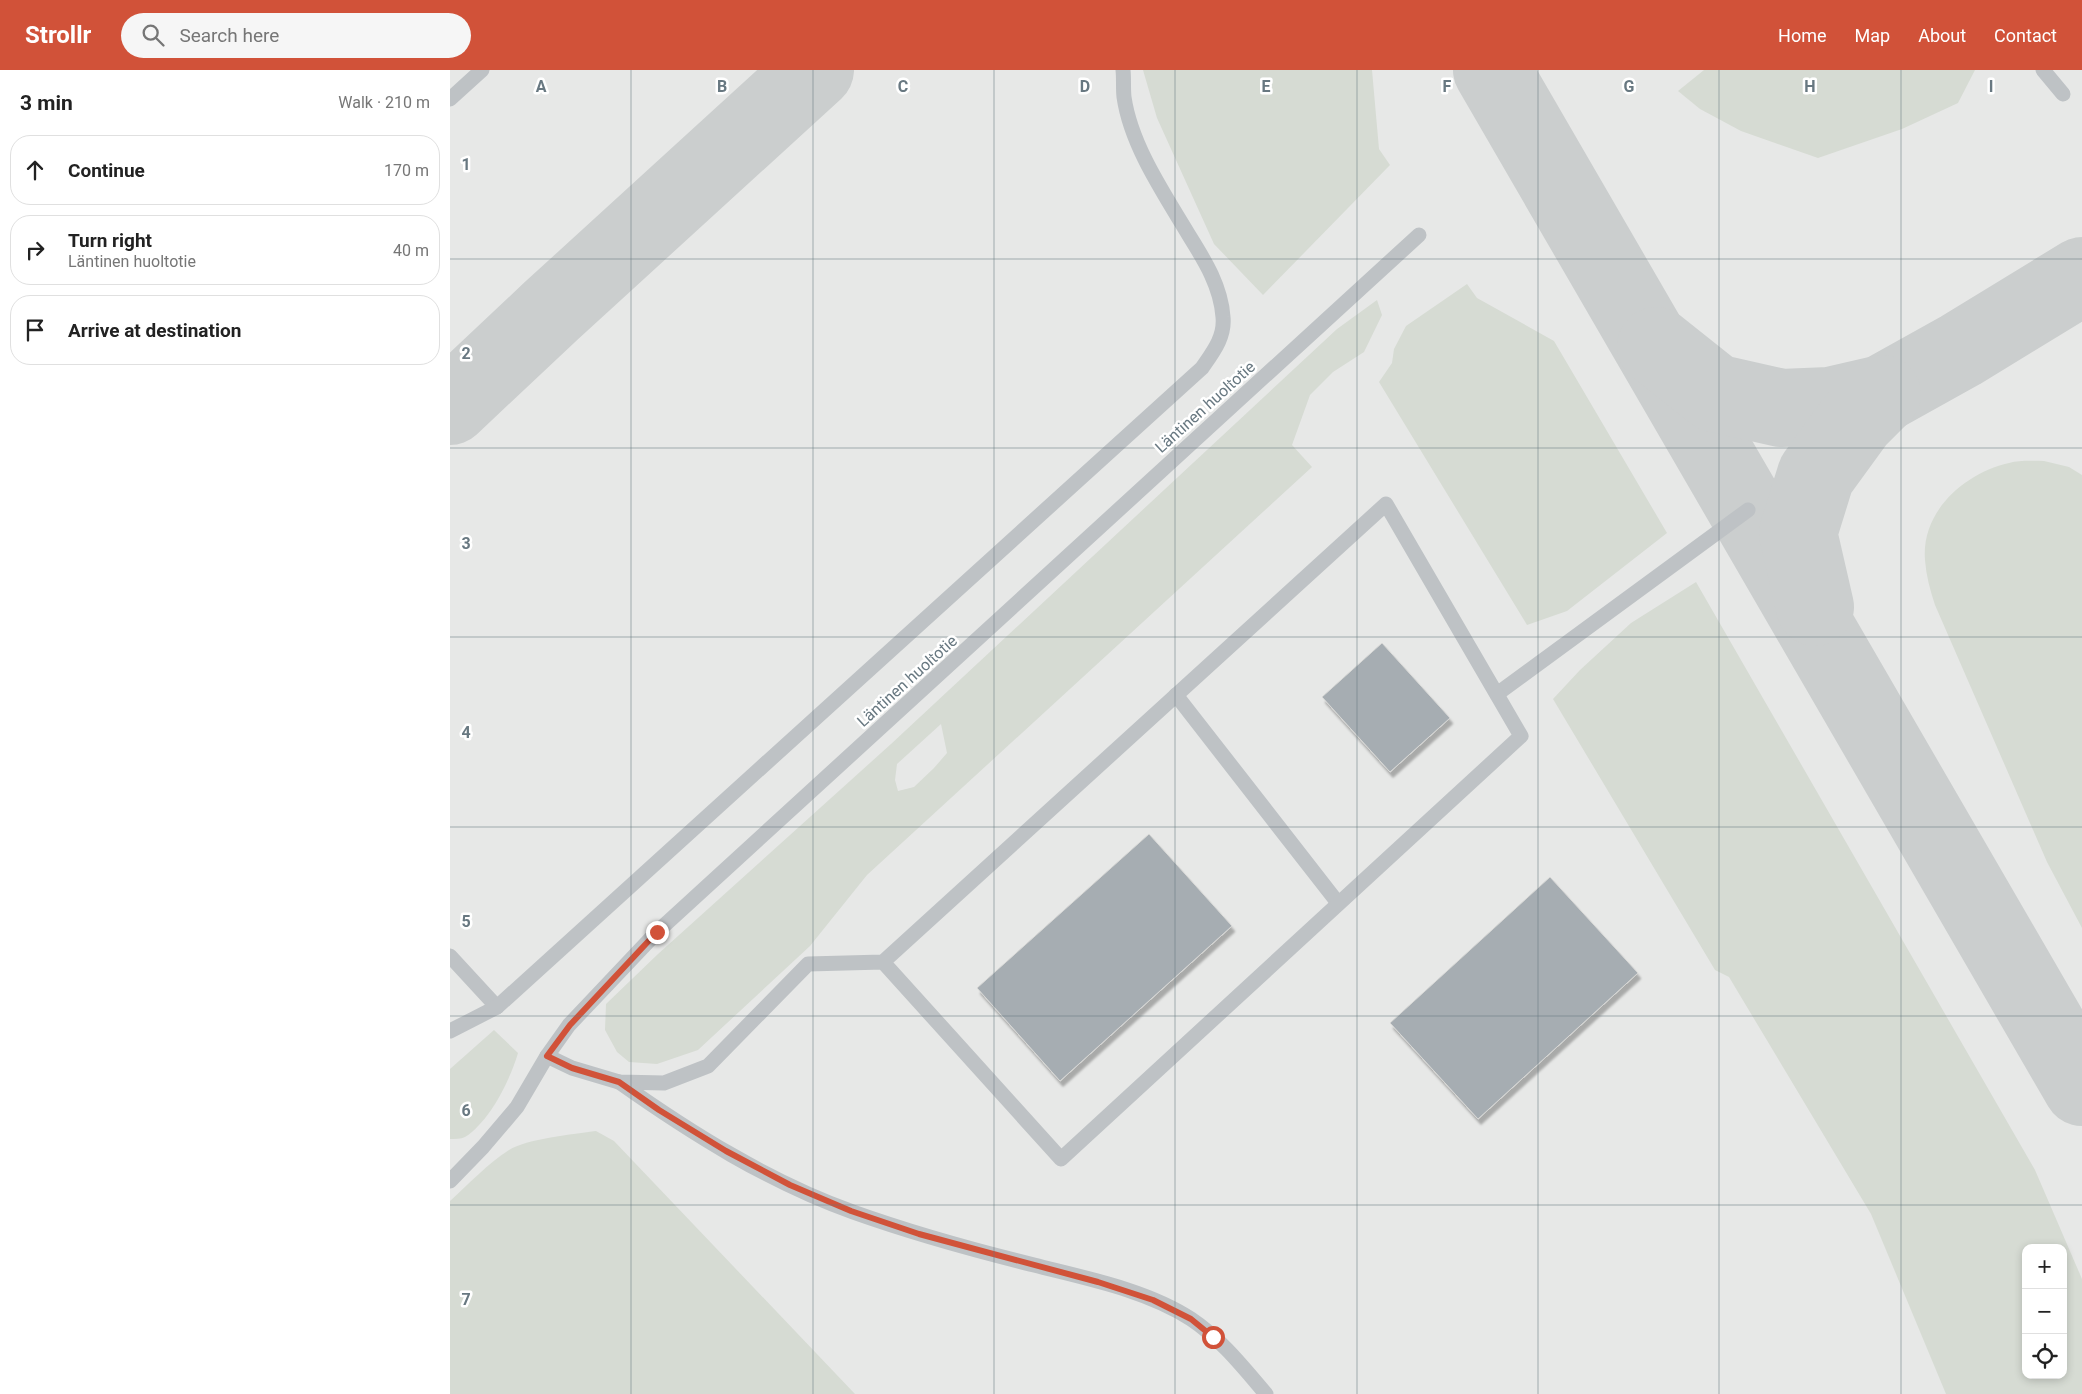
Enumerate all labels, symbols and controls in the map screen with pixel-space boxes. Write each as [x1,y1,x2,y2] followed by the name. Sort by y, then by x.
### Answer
[121,13,471,58] search box
[25,21,91,49] text: Strollr
[139,21,167,49] icon: search
[179,24,279,47] text: Search here
[1778,25,1827,46] text: Home
[1855,25,1890,46] text: Map
[1918,25,1966,46] text: About
[1994,25,2057,46] text: Contact
[536,77,547,96] text: A
[717,77,727,96] text: B
[898,77,908,96] text: C
[1080,77,1090,96] text: D
[1262,77,1271,96] text: E
[1443,77,1452,96] text: F
[1624,77,1635,96] text: G
[1804,77,1816,96] text: H
[1989,77,1993,96] text: I
[20,91,73,115] text: 3 min
[338,93,430,112] text: Walk · 210 m
[461,155,471,174] text: 1
[21,156,49,184] icon: ahead
[68,159,145,182] text: Continue
[384,161,429,180] text: 170 m
[68,229,152,252] text: Turn right
[21,236,49,264] icon: right
[393,241,429,260] text: 40 m
[68,252,196,271] text: Läntinen huoltotie
[21,316,49,344] icon: arrive
[68,319,241,342] text: Arrive at destination
[461,344,471,363] text: 2
[1151,357,1259,457] street label: Läntinen huoltotie
[461,534,471,553] text: 3
[853,631,961,731] street label: Läntinen huoltotie
[461,723,471,742] text: 4
[461,912,471,931] text: 5
[646,921,669,944] route end
[461,1101,471,1120] text: 6
[2022,1244,2067,1379] map controls
[2022,1244,2067,1289] button: +
[2022,1289,2067,1334] button: −
[461,1290,471,1309] text: 7
[1202,1326,1225,1349] route start
[2022,1334,2067,1379] button: locate

